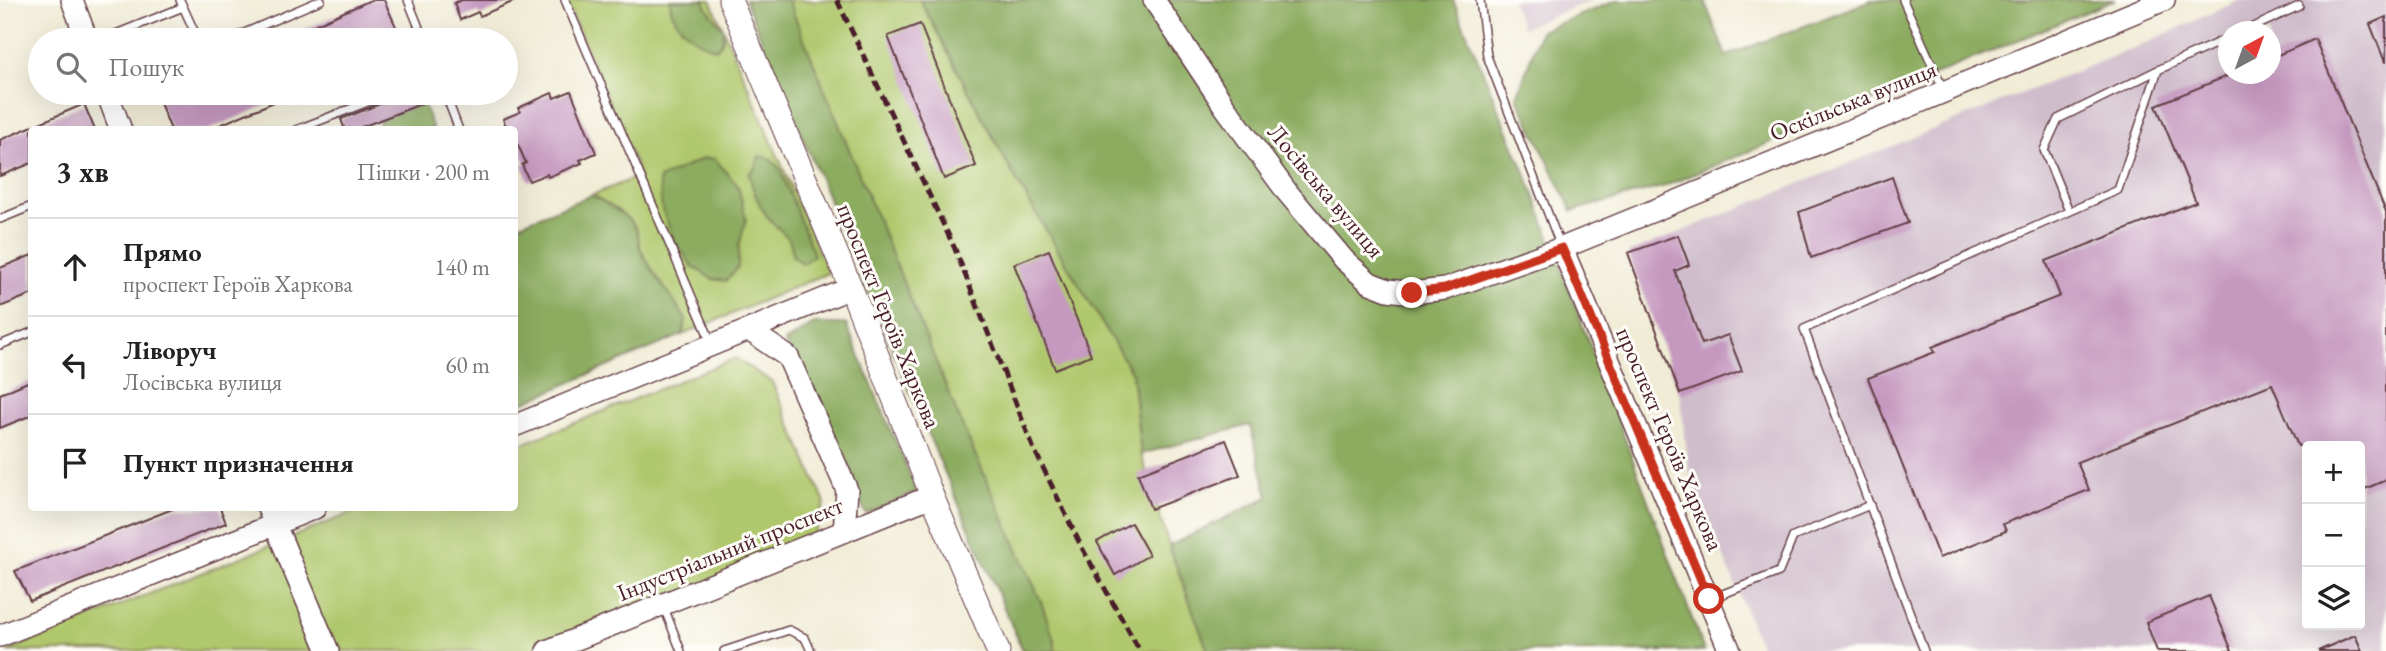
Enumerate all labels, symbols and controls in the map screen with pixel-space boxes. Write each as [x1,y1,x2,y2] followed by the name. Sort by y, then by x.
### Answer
[2218,21,2281,84] north arrow
[28,28,518,105] search box
[52,48,90,86] icon: search
[108,50,184,84] text: Пошук
[1765,53,1941,148] street label: Оскільська вулиця
[1261,117,1392,264] street label: Лосівська вулиця
[56,152,109,191] text: 3 хв
[357,157,490,187] text: Пішки · 200 m
[830,199,949,433] street label: проспект Героїв Харкова
[123,235,202,269] text: Прямо
[56,248,94,286] icon: ahead
[434,252,490,282] text: 140 m
[123,269,353,299] text: проспект Героїв Харкова
[1396,277,1427,308] route end
[1609,322,1732,556] street label: проспект Героїв Харкова
[123,333,217,367] text: Ліворуч
[56,346,94,384] icon: left
[445,350,490,380] text: 60 m
[123,367,282,397] text: Лосівська вулиця
[2302,441,2365,630] map controls
[2302,441,2365,504] button: +
[56,444,94,482] icon: arrive
[123,446,354,480] text: Пункт призначення
[612,489,848,608] street label: Індустріальний проспект
[2302,504,2365,567] button: −
[2302,567,2365,630] button: layers
[1693,583,1724,614] route start

